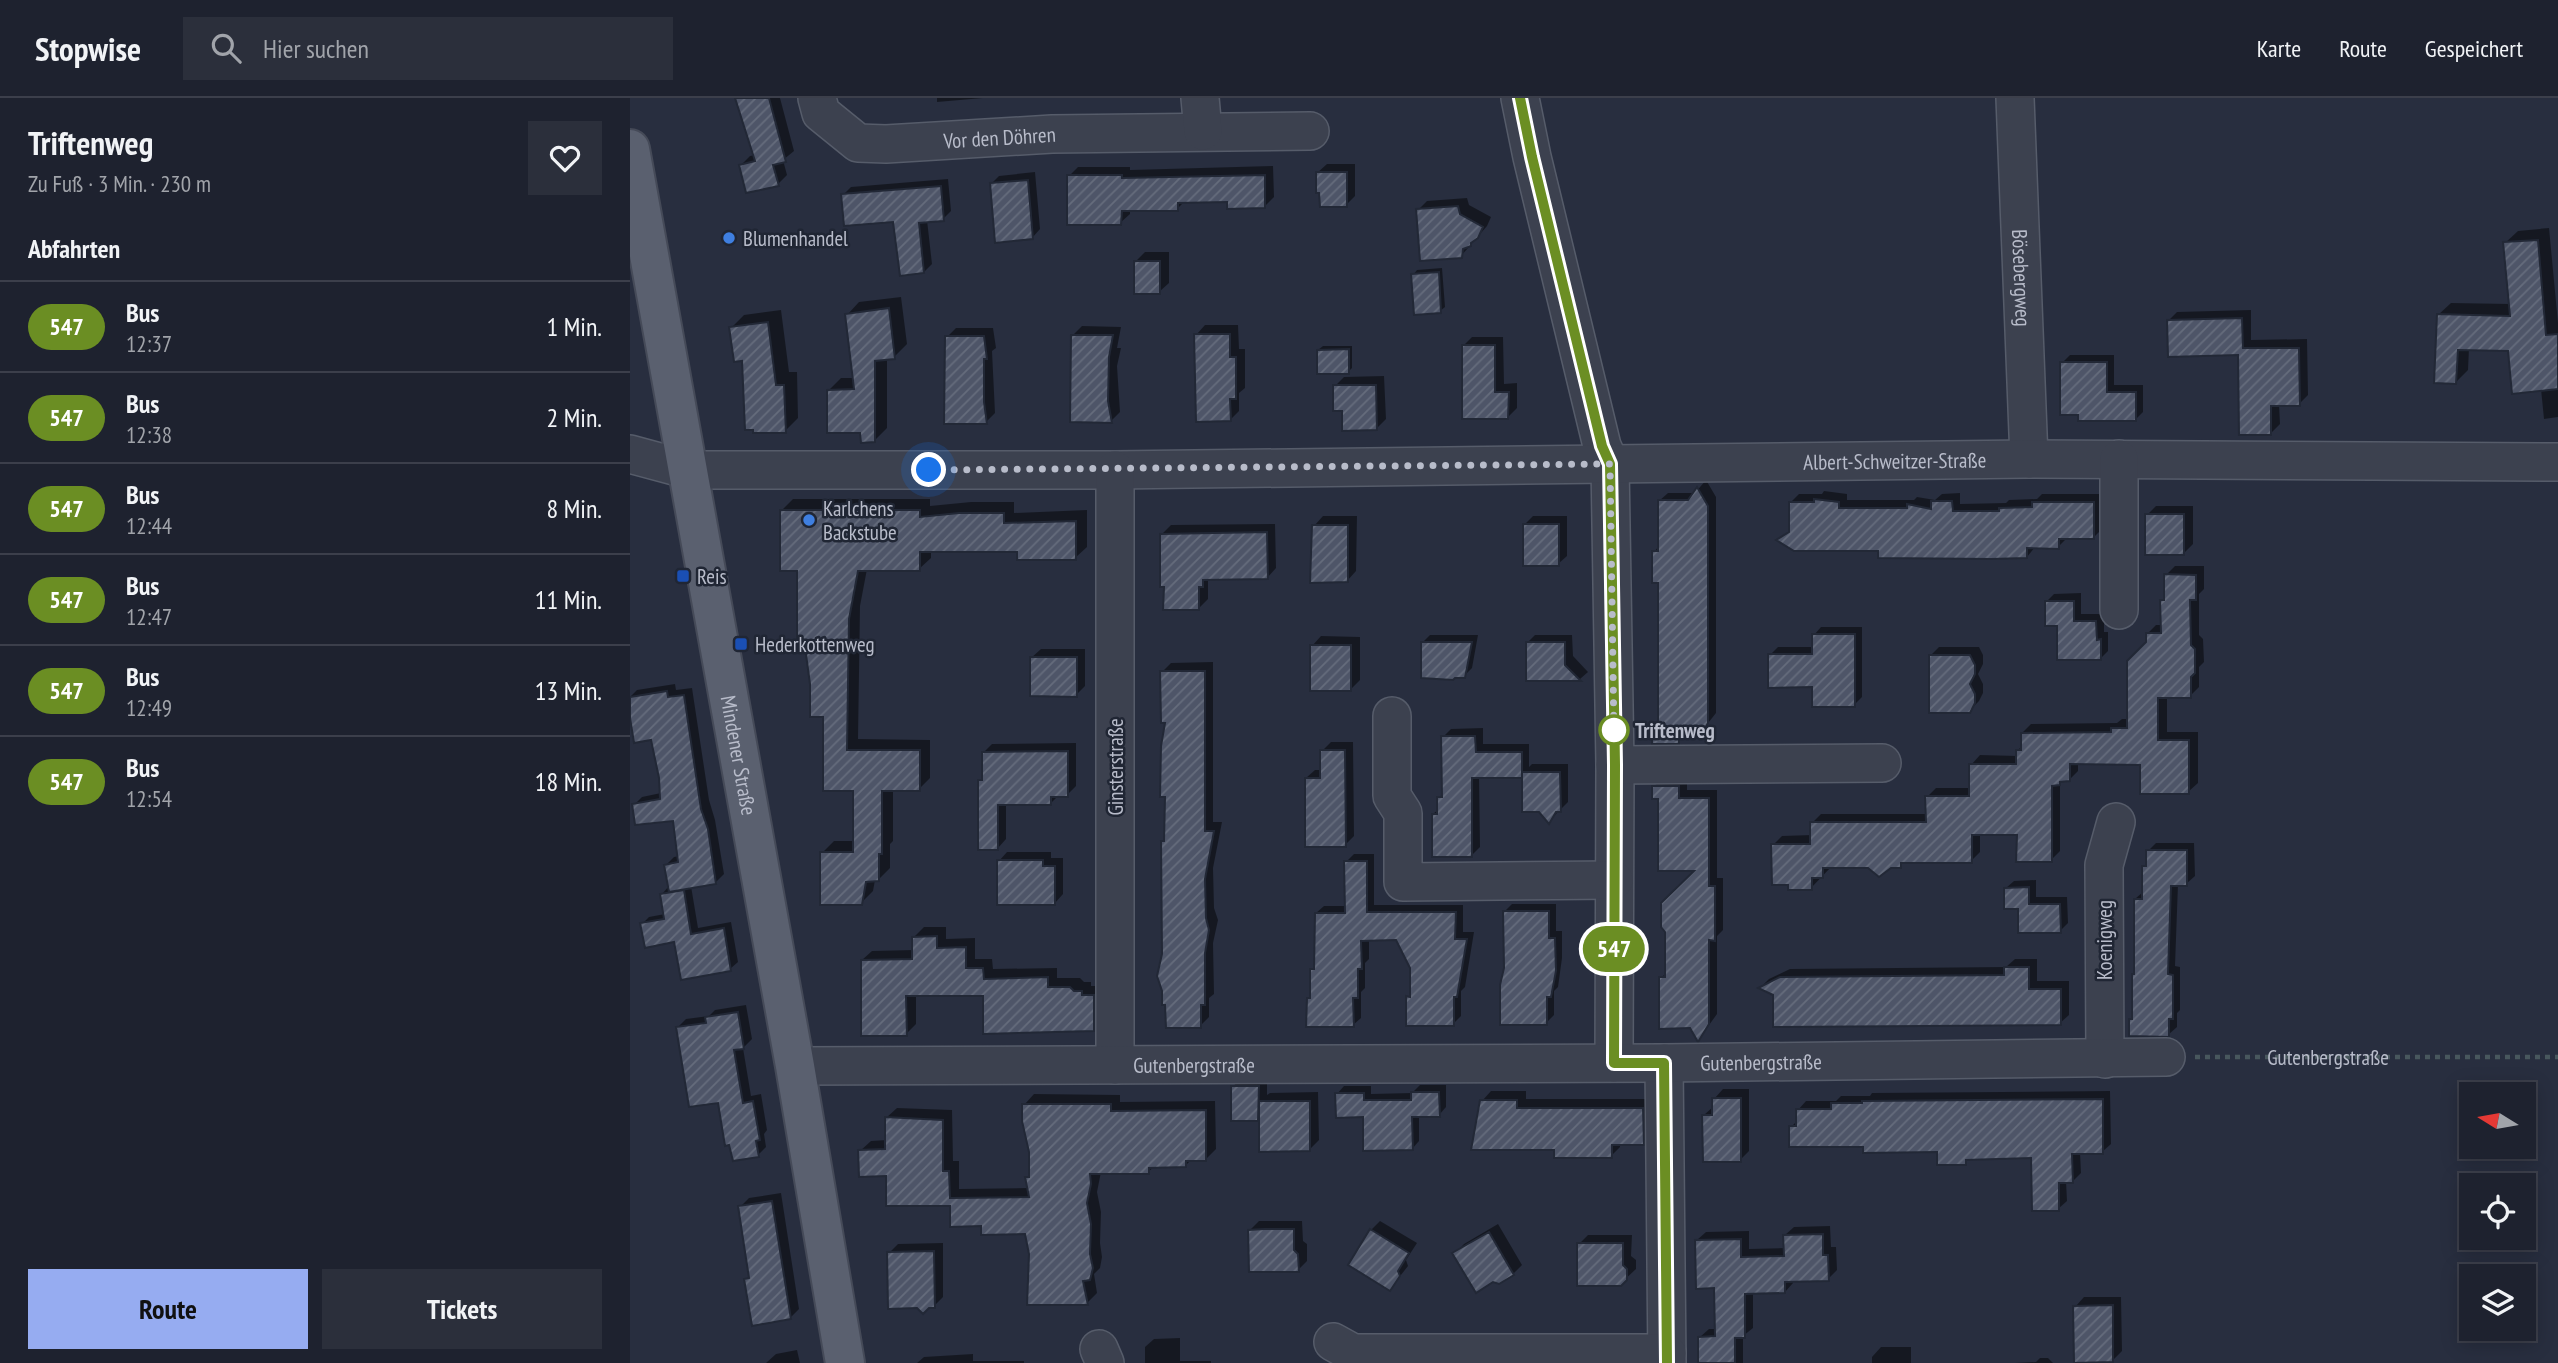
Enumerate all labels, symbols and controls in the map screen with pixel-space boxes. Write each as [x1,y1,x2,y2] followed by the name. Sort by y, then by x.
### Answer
[183,17,673,80] search box
[35,27,141,70] text: Stopwise
[207,29,245,67] icon: search
[263,32,369,65] text: Hier suchen
[2257,33,2301,64] text: Karte
[2339,33,2387,64] text: Route
[2425,33,2523,64] text: Gespeichert
[942,120,1057,154] street label: Vor den Döhren
[28,121,153,164] text: Triftenweg
[528,121,602,195] button: heart
[28,169,211,198] text: Zu Fuß · 3 Min. · 230 m
[743,225,848,252] place label: Blumenhandel
[2007,229,2037,327] street label: Bösebergweg
[721,230,737,246] marker: Blumenhandel
[28,232,120,265] text: Abfahrten
[126,296,159,329] text: Bus
[547,310,602,343] text: 1 Min.
[49,311,84,342] text: 547
[126,329,172,358] text: 12:37
[126,387,159,420] text: Bus
[547,401,602,434] text: 2 Min.
[49,402,84,433] text: 547
[126,420,172,449] text: 12:38
[1803,446,1987,475] street label: Albert-Schweitzer-Straße
[911,452,946,487] your location
[126,478,159,511] text: Bus
[547,492,602,525] text: 8 Min.
[49,493,84,524] text: 547
[823,495,897,546] place label: Karlchens Backstube
[126,511,172,540] text: 12:44
[801,512,817,528] marker: Karlchens Backstube
[697,563,727,590] place label: Reis
[675,568,691,584] marker: Reis
[126,569,159,602] text: Bus
[535,583,602,616] text: 11 Min.
[49,584,84,615] text: 547
[126,602,172,631] text: 12:47
[755,631,875,658] place label: Hederkottenweg
[733,636,749,652] marker: Hederkottenweg
[126,660,159,693] text: Bus
[535,674,602,707] text: 13 Min.
[49,675,84,706] text: 547
[126,693,172,722] text: 12:49
[715,693,763,817] street label: Mindener Straße
[1599,715,1629,745] marker: Triftenweg
[1635,717,1715,744] place label: Triftenweg
[1102,718,1129,816] street label: Ginsterstraße
[126,751,159,784] text: Bus
[535,765,602,798] text: 18 Min.
[49,766,84,797] text: 547
[126,784,172,813] text: 12:54
[2091,900,2118,980] street label: Koenigweg
[1574,926,1654,972] line badge: 547
[1597,933,1631,964] text: 547
[2267,1044,2389,1071] street label: Gutenbergstraße
[1700,1048,1822,1076] street label: Gutenbergstraße
[1133,1051,1255,1078] street label: Gutenbergstraße
[2459,1082,2536,1158] north arrow
[2459,1082,2536,1341] map controls
[2459,1173,2536,1250] button: locate
[2459,1264,2536,1341] button: layers
[28,1269,308,1349] button: Route
[322,1269,602,1349] button: Tickets

